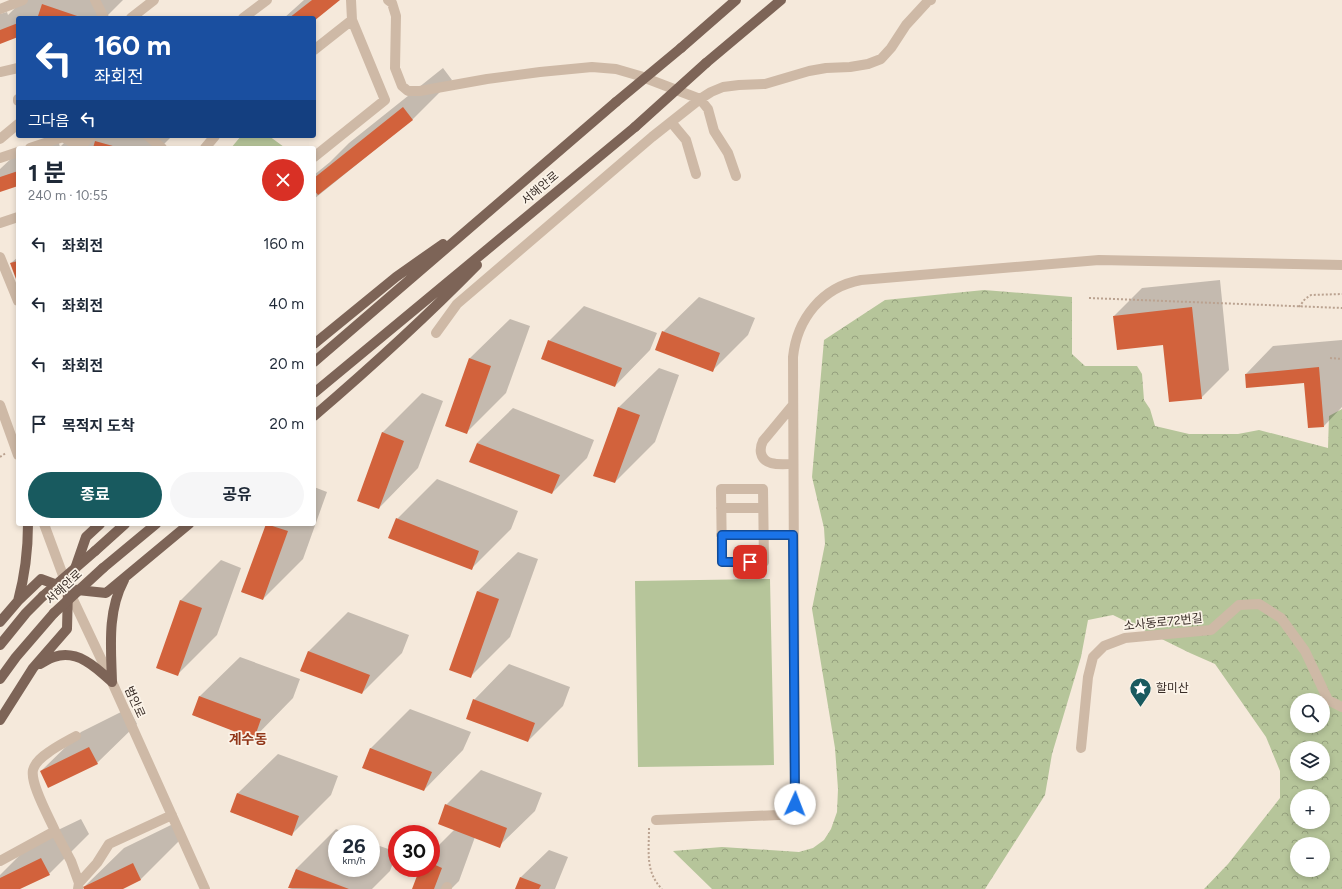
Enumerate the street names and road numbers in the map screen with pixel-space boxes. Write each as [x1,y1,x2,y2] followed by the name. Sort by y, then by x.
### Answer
[519,168,561,208] street label: 서해안로
[43,567,85,607] street label: 서해안로
[1123,611,1203,633] street label: 소사동로72번길
[122,684,148,720] street label: 범안로

